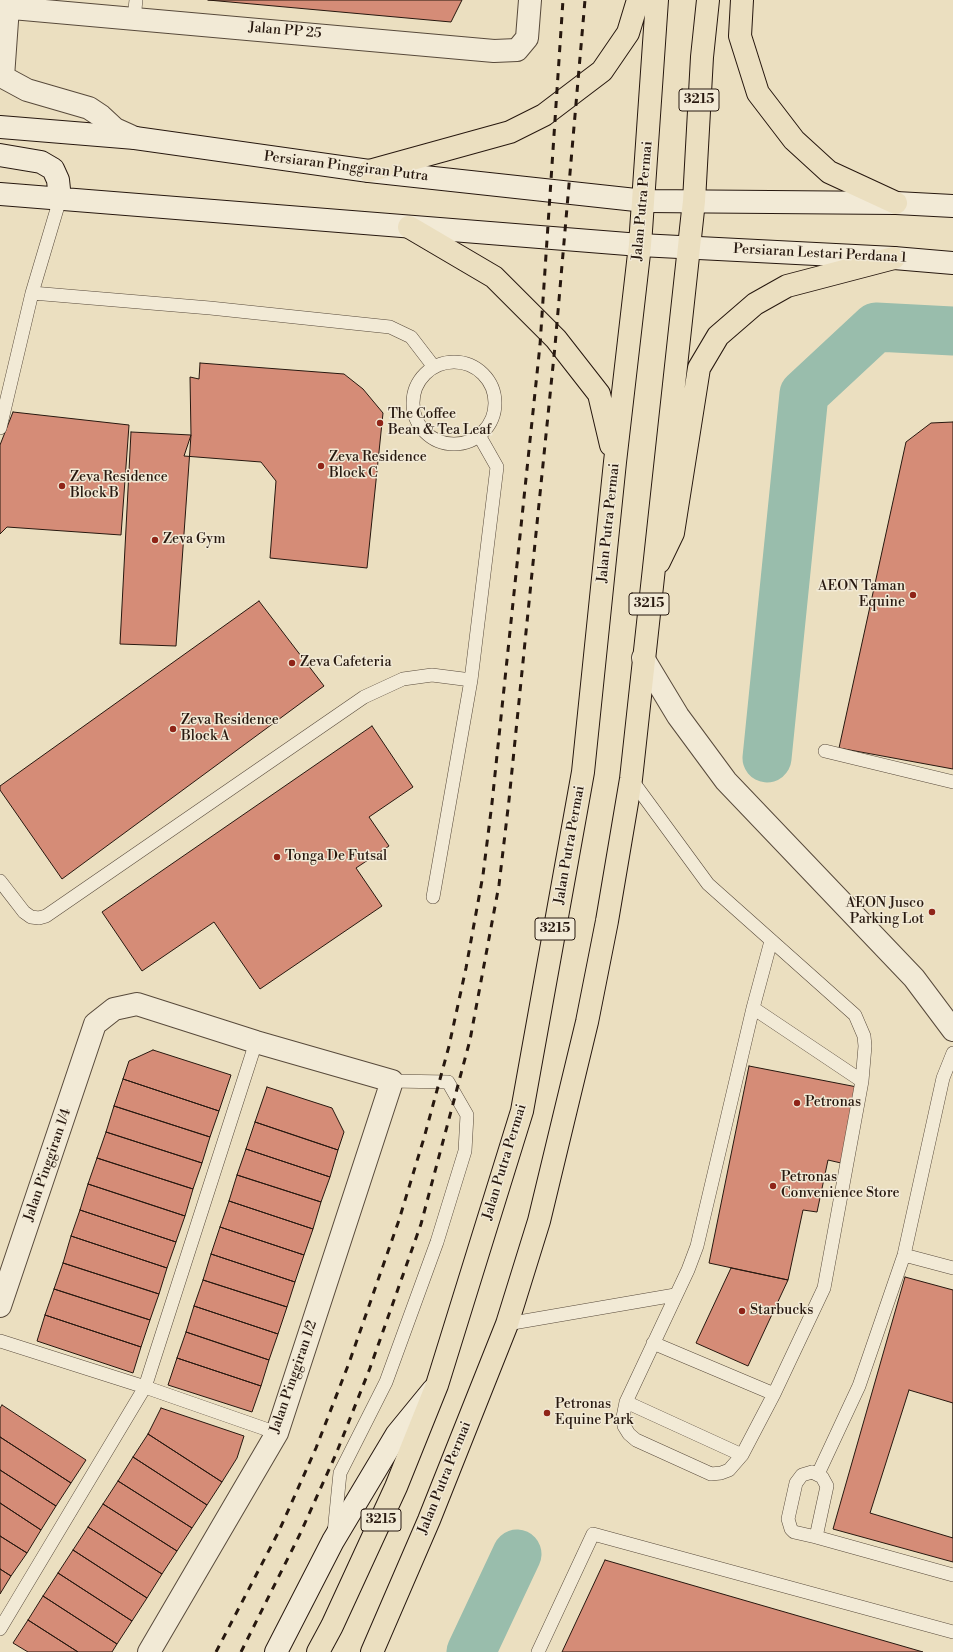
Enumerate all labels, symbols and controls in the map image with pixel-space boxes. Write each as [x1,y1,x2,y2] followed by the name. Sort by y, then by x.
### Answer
[248,19,322,43] street label: Jalan PP 25
[679,89,719,111] road number: 3215
[629,140,657,262] street label: Jalan Putra Permai
[263,149,429,185] street label: Persiaran Pinggiran Putra
[733,241,907,267] street label: Persiaran Lestari Perdana 1
[388,407,491,440] place label: The Coffee Bean & Tea Leaf
[375,418,385,428] marker: The Coffee Bean & Tea Leaf
[329,450,427,482] place label: Zeva Residence Block C
[316,461,326,471] marker: Zeva Residence Block C
[594,462,624,584] street label: Jalan Putra Permai
[70,470,168,502] place label: Zeva Residence Block B
[57,481,67,491] marker: Zeva Residence Block B
[163,532,225,548] place label: Zeva Gym
[150,535,160,545] marker: Zeva Gym
[818,579,905,612] place label: AEON Taman Equine
[908,590,918,600] marker: AEON Taman Equine
[629,593,669,615] road number: 3215
[300,655,392,671] place label: Zeva Cafeteria
[287,658,297,668] marker: Zeva Cafeteria
[181,713,279,746] place label: Zeva Residence Block A
[168,724,178,734] marker: Zeva Residence Block A
[551,784,589,906] street label: Jalan Putra Permai
[285,849,387,865] place label: Tonga De Futsal
[272,852,282,862] marker: Tonga De Futsal
[846,896,924,928] place label: AEON Jusco Parking Lot
[927,907,937,917] marker: AEON Jusco Parking Lot
[535,918,575,940] road number: 3215
[805,1095,861,1111] place label: Petronas
[792,1098,802,1108] marker: Petronas
[479,1102,531,1222] street label: Jalan Putra Permai
[21,1106,75,1224] street label: Jalan Pinggiran 1/4
[781,1170,900,1202] place label: Petronas Convenience Store
[768,1181,778,1191] marker: Petronas Convenience Store
[750,1303,813,1319] place label: Starbucks
[737,1306,747,1316] marker: Starbucks
[267,1318,321,1436] street label: Jalan Pinggiran 1/2
[555,1397,633,1430] place label: Petronas Equine Park
[542,1408,552,1418] marker: Petronas Equine Park
[415,1419,475,1537] street label: Jalan Putra Permai
[361,1509,401,1531] road number: 3215

